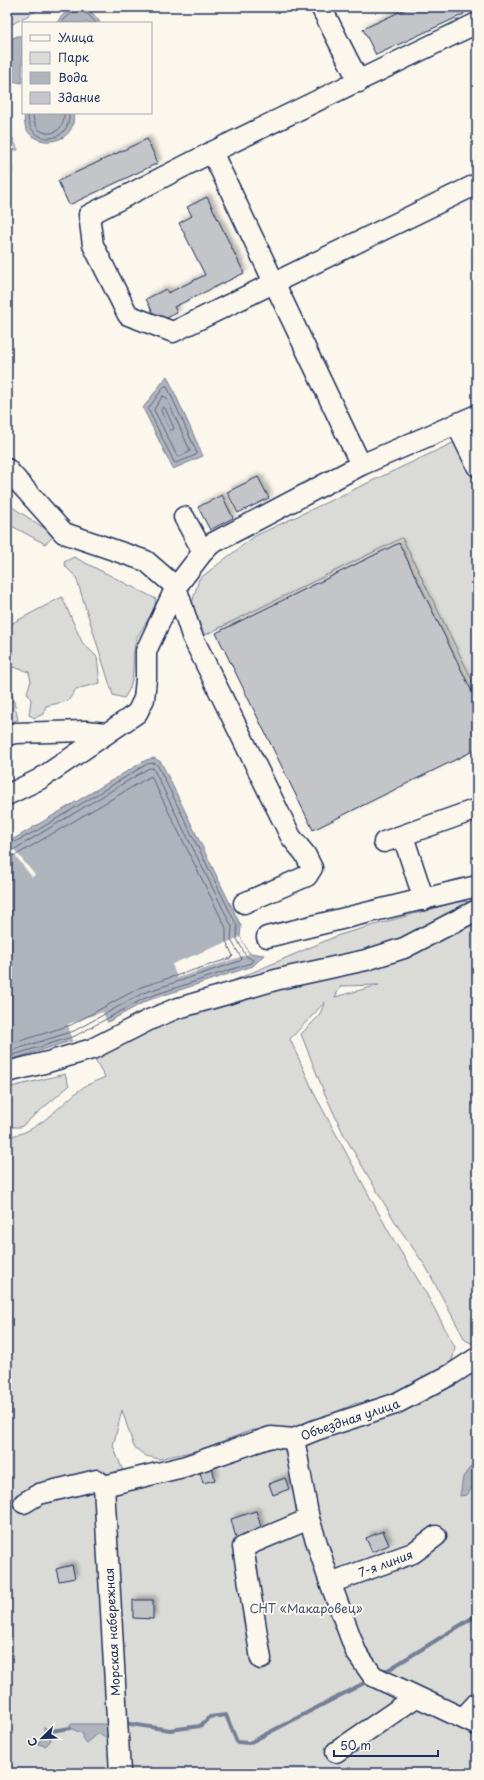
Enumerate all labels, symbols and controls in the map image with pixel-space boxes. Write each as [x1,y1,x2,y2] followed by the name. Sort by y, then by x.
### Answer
[22,22,152,114] legend
[58,28,94,46] text: Улица
[58,48,90,66] text: Парк
[58,68,88,86] text: Вода
[58,88,100,106] text: Здание
[298,1394,403,1444] street label: Объездная улица
[356,1545,415,1581] street label: 7-я линия
[100,1567,124,1697] street label: Морская набережная
[249,1599,363,1617] park label: СНТ «Макаровец»
[22,1718,62,1758] north arrow
[334,1732,438,1758] scale bar
[23,1735,42,1749] text: С
[340,1736,371,1754] text: 50 m

